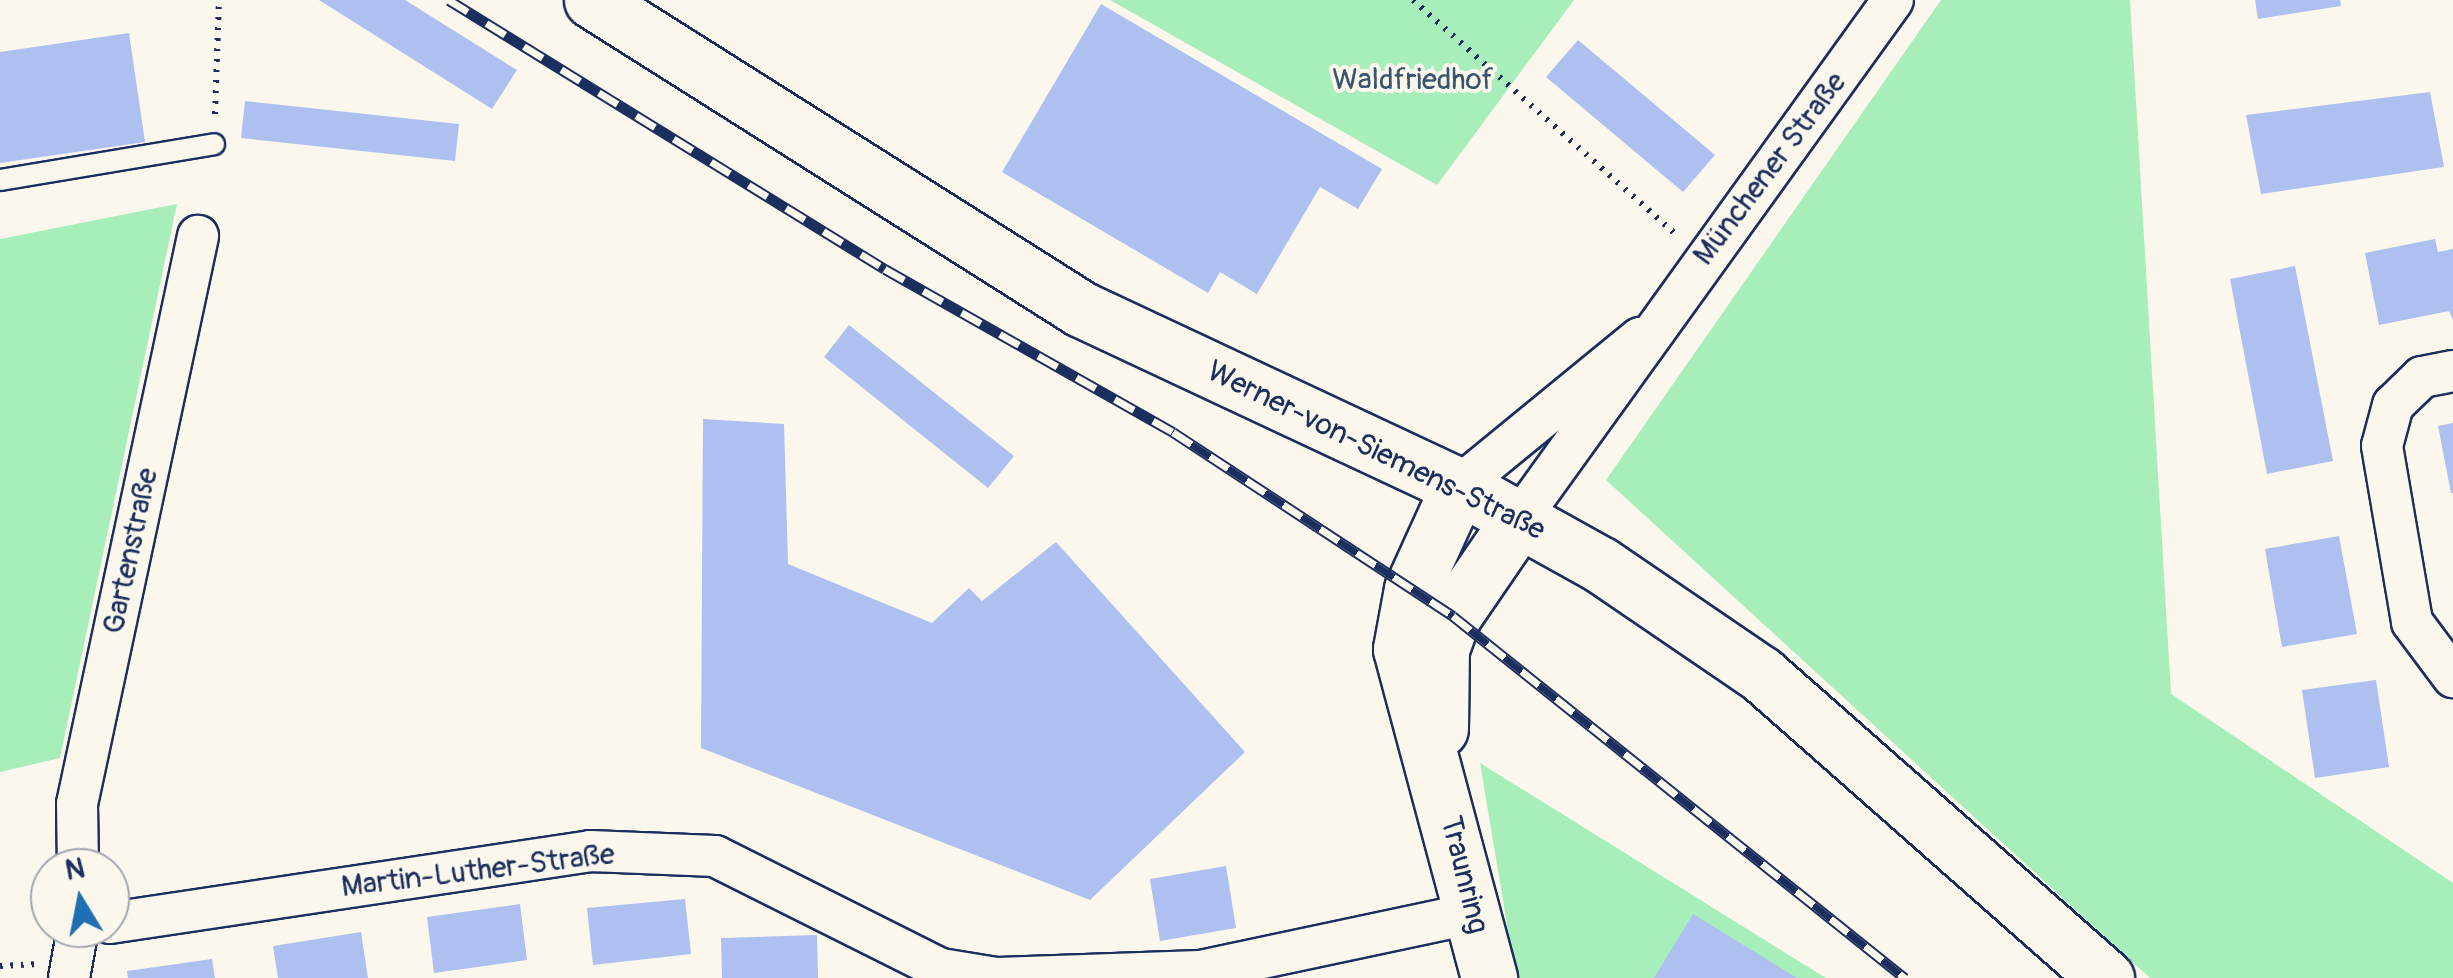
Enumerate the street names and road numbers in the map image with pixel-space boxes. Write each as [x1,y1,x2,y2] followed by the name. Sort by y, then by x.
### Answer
[1686,66,1854,272] street label: Münchener Straße
[1201,353,1551,549] street label: Werner-von-Siemens-Straße
[96,465,166,637] street label: Gartenstraße
[1432,813,1496,937] street label: Traunring
[339,836,617,906] street label: Martin-Luther-Straße

